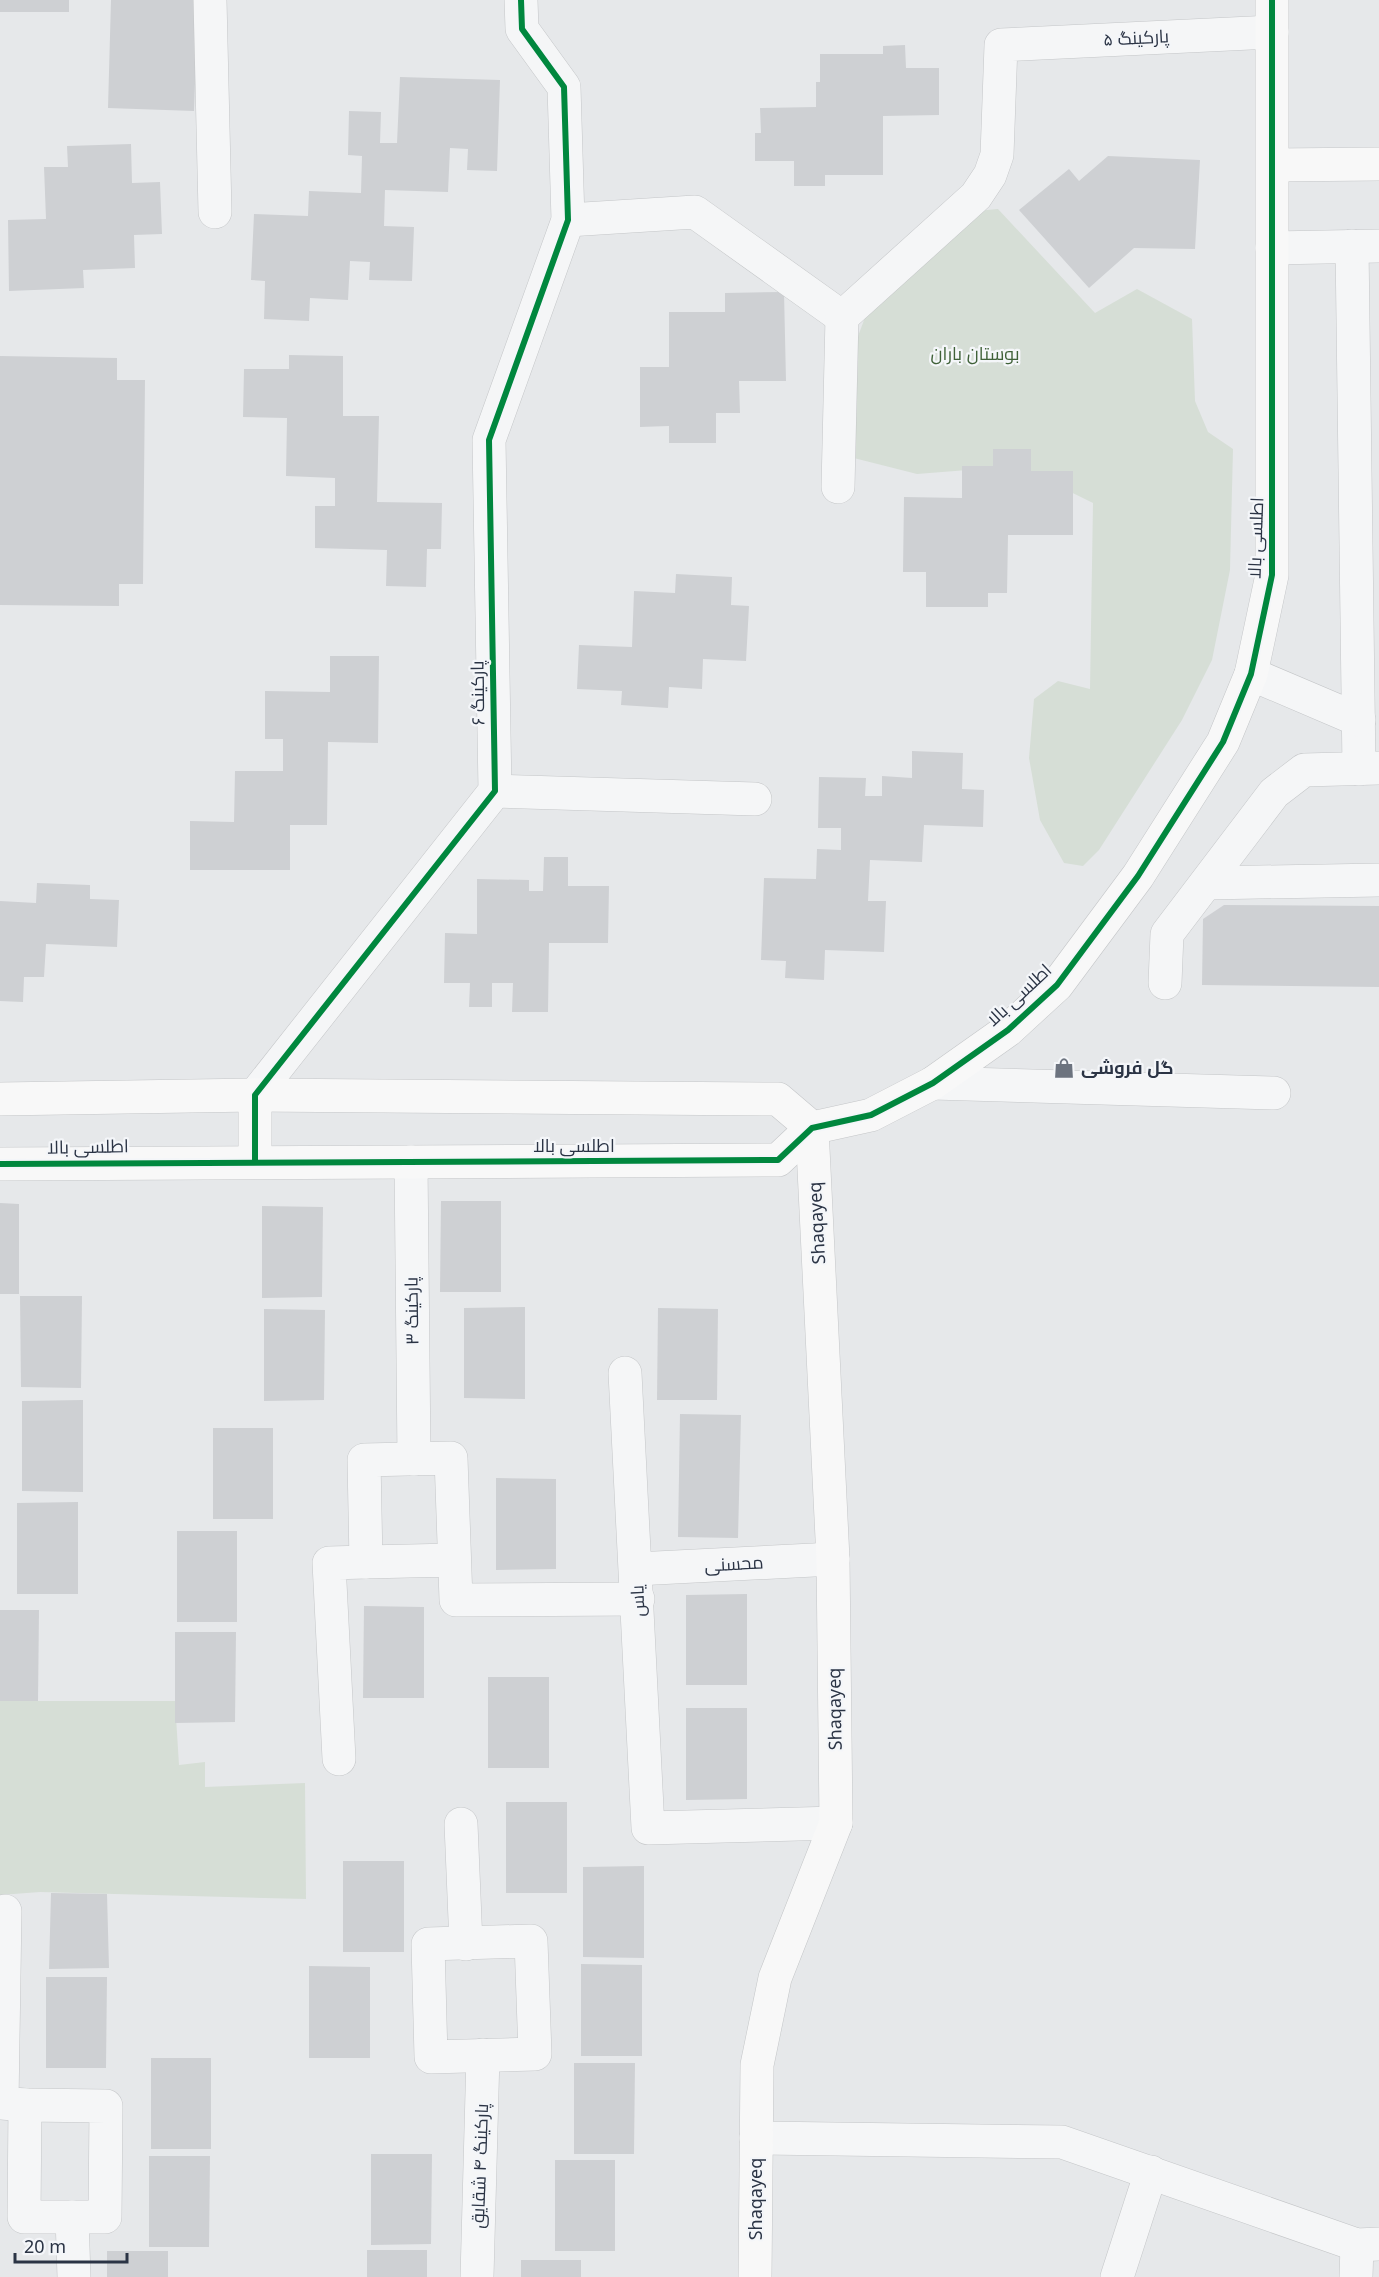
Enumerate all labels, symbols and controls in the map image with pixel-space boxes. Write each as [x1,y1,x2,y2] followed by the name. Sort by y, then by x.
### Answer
[1102,23,1170,52] street label: پارکینگ ۵
[930,341,1020,365] park label: بوستان باران
[1242,497,1268,579] street label: اطلسی بالا
[464,660,491,726] street label: پارکینگ ۶
[980,958,1056,1031] street label: اطلسی بالا
[1081,1055,1174,1079] place label: گل فروشی
[1052,1056,1076,1080] shop icon: گل فروشی
[47,1133,129,1159] street label: اطلسی بالا
[533,1133,615,1157] street label: اطلسی بالا
[802,1181,830,1265] street label: Shaqayeq
[398,1276,425,1345] street label: پارکینگ ۳
[704,1549,764,1577] street label: محسنی
[624,1584,650,1618] street label: یاس
[821,1667,847,1751] street label: Shaqayeq
[465,2103,494,2229] street label: پارکینگ ۴ شقایق
[743,2158,767,2240] street label: Shaqayeq
[15,2226,128,2264] scale bar
[24,2234,66,2258] text: 20 m

